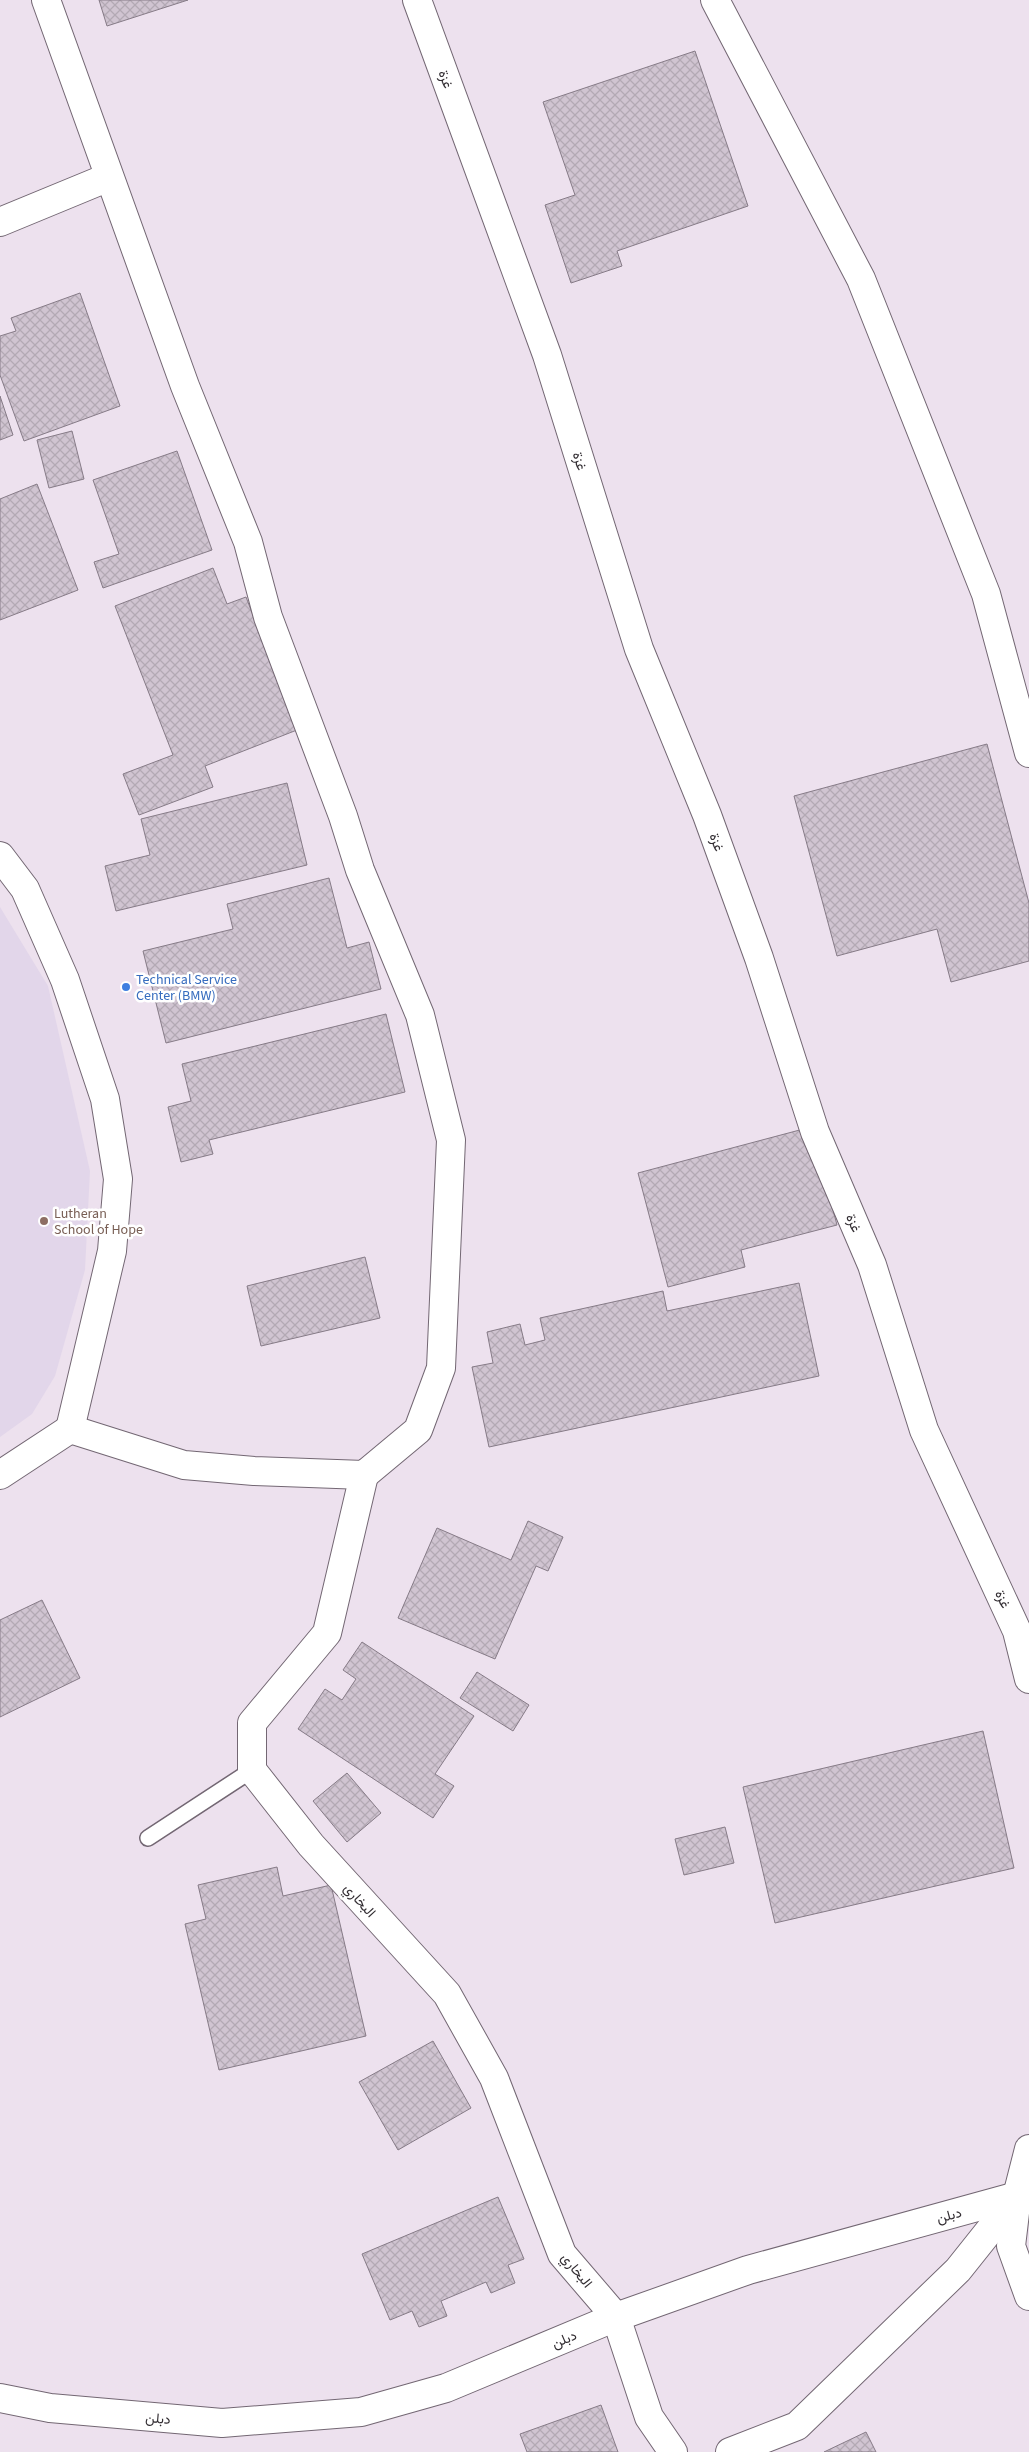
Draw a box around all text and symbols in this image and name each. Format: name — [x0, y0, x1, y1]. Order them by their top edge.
street label: غزة — [433, 67, 458, 91]
street label: غزة — [567, 450, 591, 473]
street label: غزة — [704, 830, 729, 854]
place label: Technical Service Center (BMW) — [136, 970, 237, 1006]
marker: Technical Service Center (BMW) — [120, 981, 132, 993]
place label: Lutheran School of Hope — [54, 1204, 143, 1240]
street label: غزة — [840, 1211, 866, 1236]
marker: Lutheran School of Hope — [38, 1215, 50, 1227]
street label: غزة — [989, 1587, 1015, 1612]
street label: البخاري — [338, 1879, 380, 1923]
street label: دبلن — [934, 2203, 964, 2229]
street label: البخاري — [555, 2249, 597, 2293]
street label: دبلن — [549, 2326, 580, 2354]
street label: دبلن — [144, 2408, 172, 2430]

